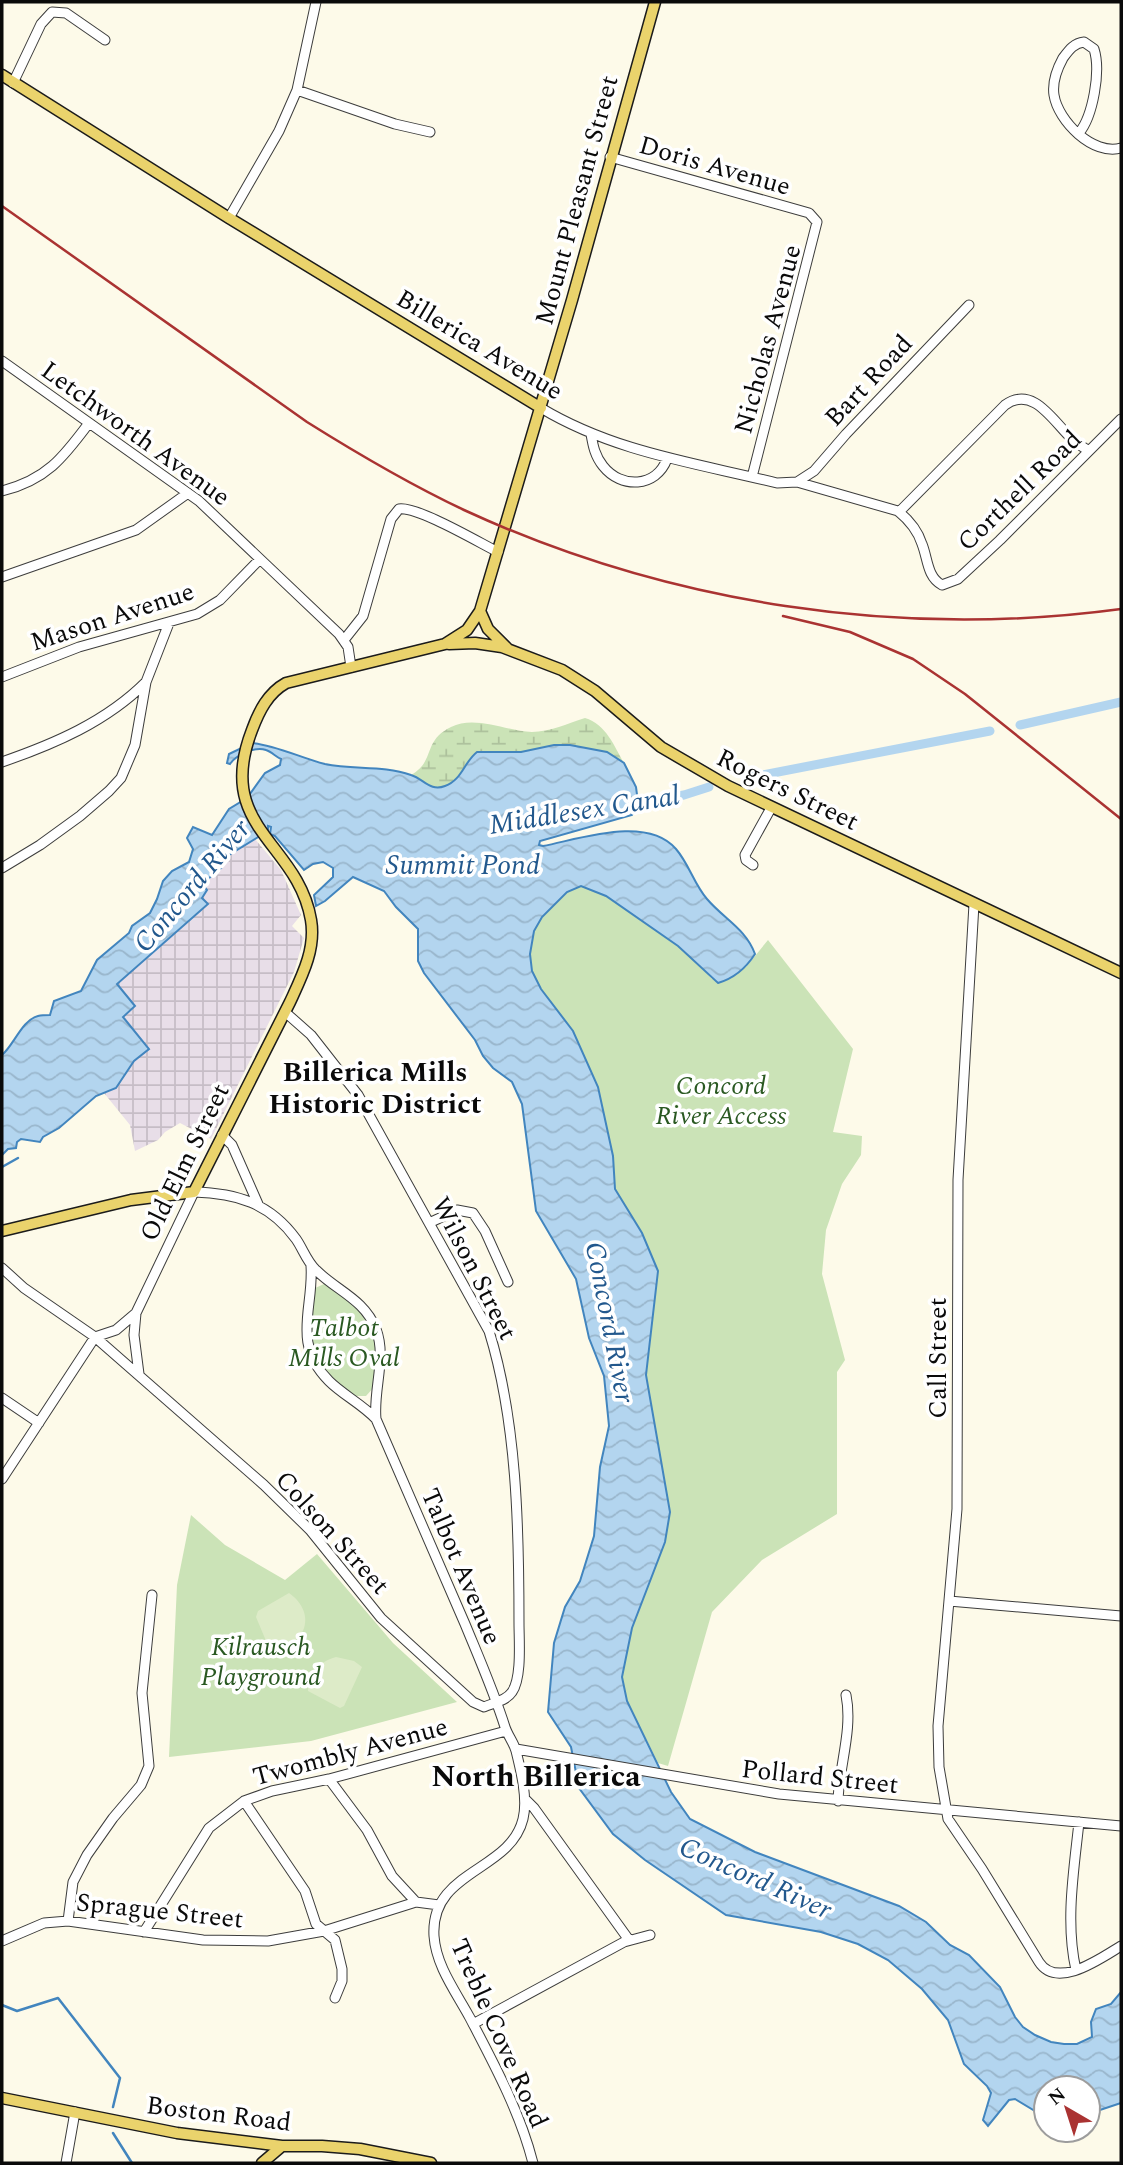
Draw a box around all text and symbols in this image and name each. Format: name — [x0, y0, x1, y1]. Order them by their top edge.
street label: Mount Pleasant Street — [524, 71, 630, 330]
street label: Doris Avenue — [634, 125, 795, 207]
street label: Nicholas Avenue — [723, 240, 812, 438]
street label: Billerica Avenue — [388, 279, 571, 411]
street label: Bart Road — [815, 325, 922, 436]
street label: Letchworth Avenue — [32, 351, 239, 516]
street label: Corthell Road — [948, 421, 1091, 561]
street label: Mason Avenue — [25, 572, 200, 662]
street label: Rogers Street — [710, 738, 866, 842]
water label: Middlesex Canal — [486, 774, 683, 847]
water label: Concord River — [123, 809, 261, 962]
water label: Summit Pond — [386, 844, 540, 887]
district label: Billerica Mills Historic District — [269, 1051, 482, 1126]
park label: Concord River Access — [656, 1066, 786, 1136]
street label: Old Elm Street — [129, 1077, 240, 1248]
street label: Wilson Street — [421, 1190, 527, 1347]
water label: Concord River — [573, 1238, 646, 1407]
street label: Call Street — [918, 1297, 958, 1419]
park label: Talbot Mills Oval — [288, 1308, 400, 1378]
street label: Colson Street — [265, 1461, 399, 1604]
street label: Talbot Avenue — [410, 1482, 512, 1651]
park label: Kilrausch Playground — [201, 1627, 321, 1697]
street label: Twombly Avenue — [248, 1707, 452, 1797]
street label: Pollard Street — [739, 1749, 900, 1805]
district label: North Billerica — [431, 1754, 641, 1800]
water label: Concord River — [672, 1825, 839, 1931]
street label: Sprague Street — [74, 1882, 245, 1940]
street label: Treble Cove Road — [439, 1932, 559, 2135]
north arrow — [1032, 2074, 1102, 2144]
text: N — [1042, 2081, 1072, 2113]
street label: Boston Road — [144, 2085, 294, 2143]

